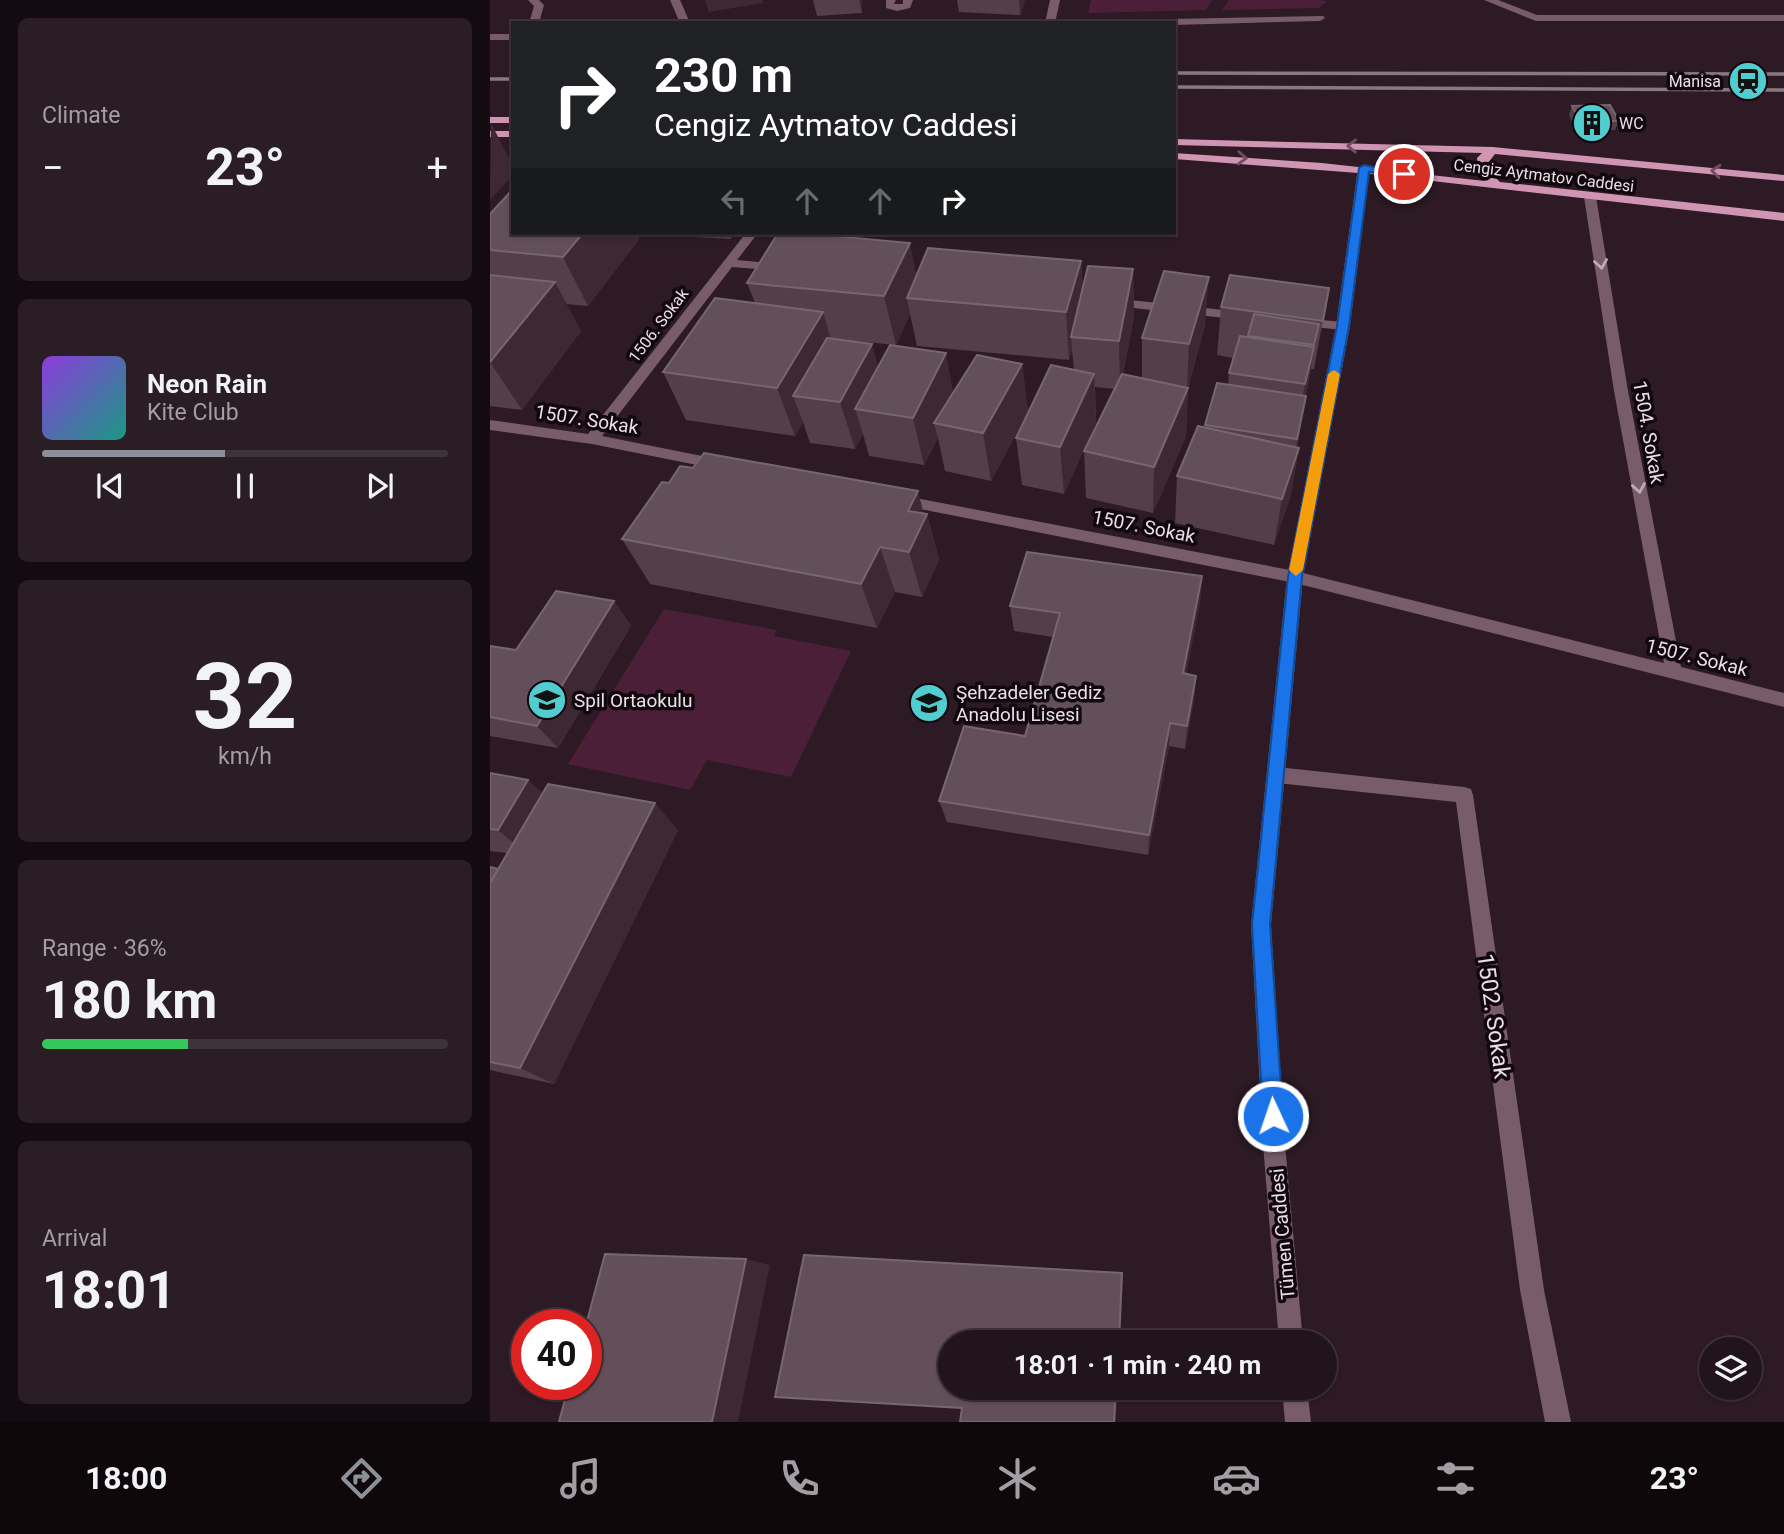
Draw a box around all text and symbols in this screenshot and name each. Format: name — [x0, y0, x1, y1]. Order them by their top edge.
text: 230 m — [654, 47, 793, 104]
icon: right — [539, 49, 630, 140]
station icon: Manisa — [1727, 60, 1769, 102]
place label: Manisa — [1669, 72, 1721, 91]
text: Climate — [42, 102, 121, 129]
building icon: WC — [1571, 102, 1613, 144]
text: Cengiz Aytmatov Caddesi — [654, 106, 1017, 144]
place label: WC — [1619, 114, 1644, 133]
text: 23° — [205, 137, 285, 198]
one-way arrow — [1346, 139, 1357, 154]
pin — [1374, 144, 1434, 204]
text: − — [42, 146, 64, 190]
text: + — [426, 146, 448, 190]
one-way arrow — [1237, 151, 1248, 166]
icon: arrive — [1385, 155, 1423, 193]
street label: Cengiz Aytmatov Caddesi — [1453, 155, 1635, 196]
one-way arrow — [1710, 164, 1721, 179]
icon: left — [715, 182, 753, 220]
icon: ahead — [788, 182, 826, 220]
icon: ahead — [861, 182, 899, 220]
icon: right — [934, 182, 972, 220]
one-way arrow — [1593, 258, 1608, 270]
street label: 1506. Sokak — [624, 284, 693, 366]
text: Neon Rain — [147, 369, 267, 399]
street label: 1504. Sokak — [1628, 379, 1669, 486]
text: Kite Club — [147, 399, 239, 426]
street label: 1507. Sokak — [534, 400, 641, 439]
icon: previous — [91, 467, 129, 505]
icon: pause — [226, 467, 264, 505]
icon: next — [361, 467, 399, 505]
one-way arrow — [1631, 482, 1646, 494]
street label: 1507. Sokak — [1091, 505, 1198, 548]
street label: 1507. Sokak — [1644, 634, 1751, 681]
text: 32 — [193, 644, 297, 750]
school or university icon: Spil Ortaokulu — [526, 679, 568, 721]
place label: Şehzadeler Gediz Anadolu Lisesi — [956, 681, 1102, 726]
school or university icon: Şehzadeler Gediz Anadolu Lisesi — [908, 682, 950, 724]
place label: Spil Ortaokulu — [574, 689, 692, 712]
text: km/h — [218, 743, 272, 770]
text: Range · 36% — [42, 935, 167, 962]
street label: 1502. Sokak — [1471, 952, 1516, 1081]
text: 180 km — [42, 970, 217, 1031]
position arrow — [1236, 1079, 1310, 1153]
street label: Tümen Caddesi — [1265, 1167, 1300, 1300]
text: Arrival — [42, 1225, 107, 1252]
text: 18:01 — [42, 1260, 176, 1321]
speed limit sign: 40 — [511, 1309, 602, 1400]
map controls — [1699, 1337, 1762, 1400]
button: layers — [1699, 1337, 1762, 1400]
text: 18:01 · 1 min · 240 m — [1014, 1350, 1261, 1380]
icon: directions — [337, 1454, 386, 1503]
icon: music — [556, 1454, 605, 1503]
icon: phone — [775, 1454, 824, 1503]
icon: climate — [993, 1454, 1042, 1503]
icon: car — [1212, 1454, 1261, 1503]
icon: filters — [1431, 1454, 1480, 1503]
text: 18:00 — [85, 1459, 167, 1497]
text: 23° — [1650, 1459, 1699, 1497]

